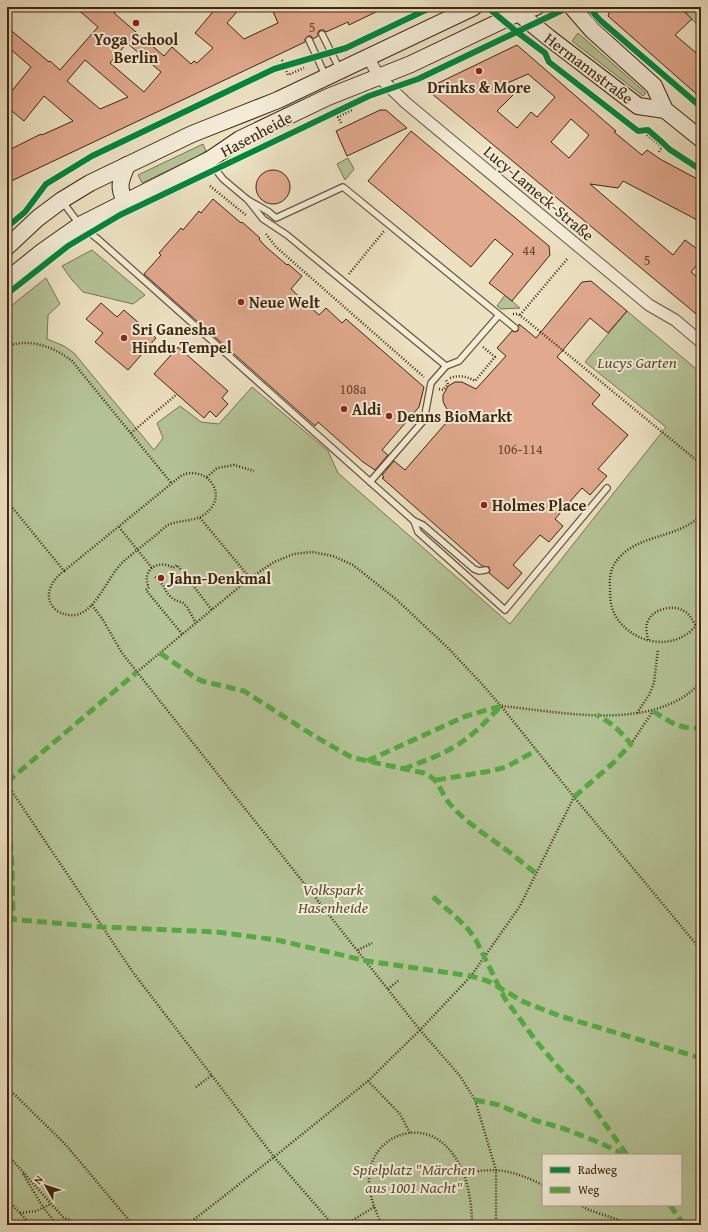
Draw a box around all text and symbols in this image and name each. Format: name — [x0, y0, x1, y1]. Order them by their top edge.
house number: 5 — [309, 17, 315, 37]
marker: Yoga School Berlin — [131, 18, 141, 28]
street label: Hermannstraße — [539, 26, 639, 110]
place label: Yoga School Berlin — [94, 27, 178, 69]
marker: Drinks & More — [474, 66, 484, 76]
place label: Drinks & More — [427, 75, 531, 99]
street label: Hasenheide — [216, 105, 296, 163]
street label: Lucy-Lameck-Straße — [479, 140, 599, 246]
house number: 44 — [522, 240, 536, 260]
house number: 5 — [644, 250, 650, 270]
place label: Neue Welt — [249, 290, 320, 314]
marker: Neue Welt — [236, 297, 246, 307]
place label: Sri Ganesha Hindu Tempel — [132, 317, 232, 359]
marker: Sri Ganesha Hindu Tempel — [119, 333, 129, 343]
park label: Lucys Garten — [596, 350, 677, 374]
house number: 108a — [340, 379, 367, 399]
place label: Aldi — [352, 397, 381, 421]
marker: Aldi — [339, 404, 349, 414]
place label: Denns BioMarkt — [397, 404, 512, 428]
marker: Denns BioMarkt — [384, 411, 394, 421]
house number: 106-114 — [497, 439, 543, 459]
place label: Holmes Place — [492, 493, 586, 517]
marker: Holmes Place — [479, 500, 489, 510]
place label: Jahn-Denkmal — [166, 566, 271, 590]
marker: Jahn-Denkmal — [156, 573, 166, 583]
park label: Volkspark Hasenheide — [297, 877, 369, 919]
legend — [542, 1154, 682, 1206]
park label: Spielplatz "Märchen aus 1001 Nacht" — [352, 1157, 476, 1199]
text: Radweg — [578, 1161, 617, 1178]
north arrow — [26, 1166, 66, 1206]
text: N — [30, 1171, 47, 1188]
text: Weg — [578, 1181, 599, 1198]

